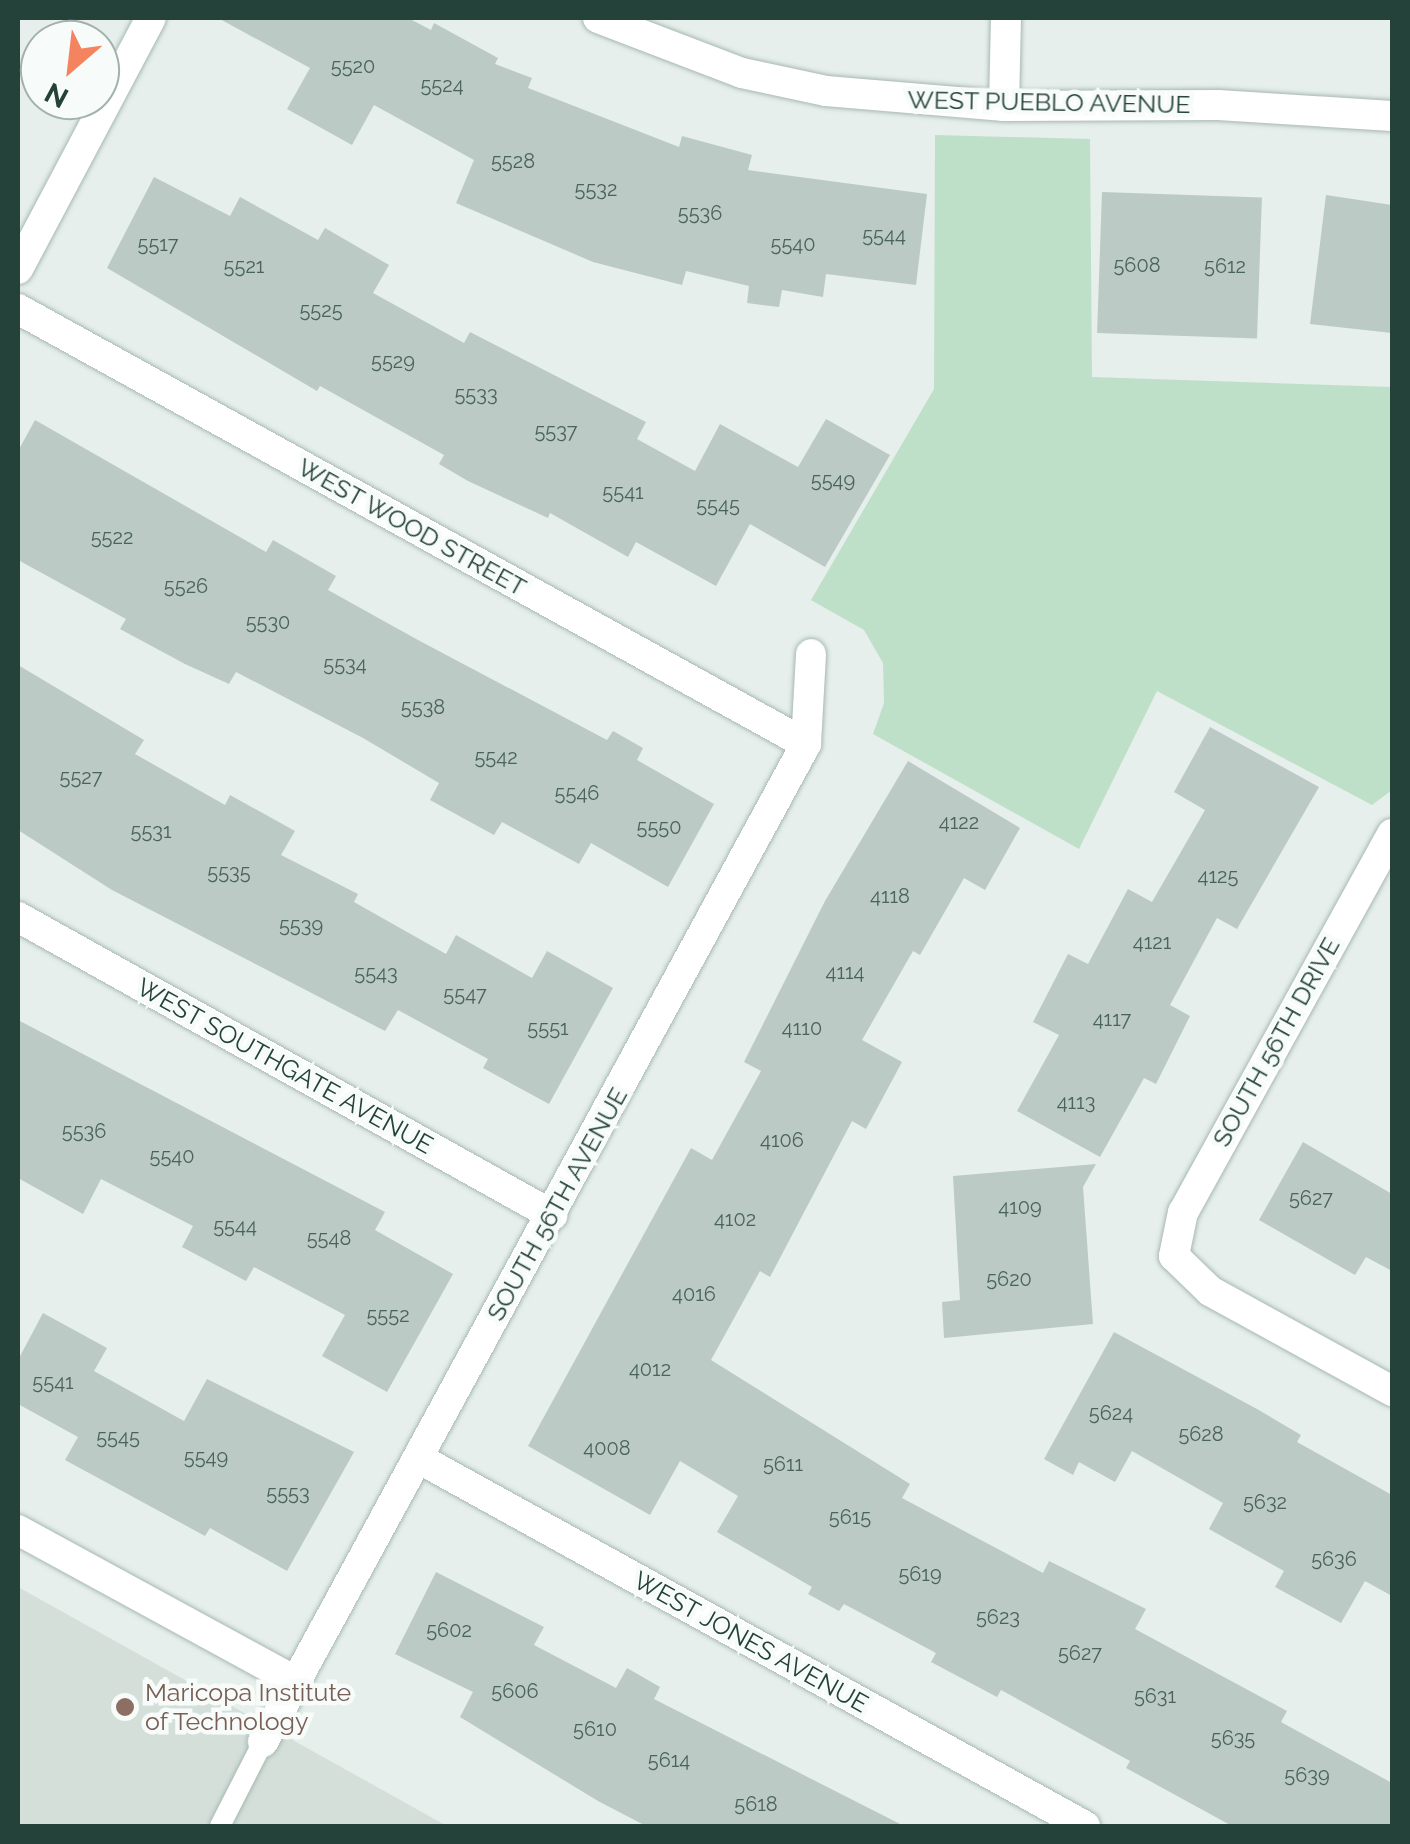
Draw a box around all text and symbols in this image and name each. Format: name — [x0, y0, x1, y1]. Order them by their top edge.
north arrow — [20, 20, 120, 120]
house number: 5520 — [331, 54, 375, 78]
house number: 5524 — [420, 73, 464, 97]
text: N — [39, 76, 74, 115]
street label: WEST PUEBLO AVENUE — [907, 85, 1191, 119]
house number: 5528 — [491, 149, 535, 173]
house number: 5532 — [575, 177, 617, 201]
house number: 5536 — [678, 201, 722, 225]
house number: 5544 — [862, 223, 906, 247]
house number: 5517 — [138, 232, 178, 256]
house number: 5540 — [771, 232, 815, 256]
house number: 5608 — [1113, 253, 1161, 277]
house number: 5521 — [224, 254, 264, 278]
house number: 5612 — [1204, 254, 1246, 278]
house number: 5525 — [299, 298, 343, 322]
house number: 5529 — [371, 349, 415, 373]
house number: 5533 — [454, 382, 498, 406]
house number: 5537 — [534, 419, 578, 443]
street label: WEST WOOD STREET — [292, 451, 532, 603]
house number: 5549 — [811, 468, 855, 492]
house number: 5541 — [602, 480, 644, 504]
house number: 5545 — [696, 493, 740, 517]
house number: 5522 — [91, 525, 133, 549]
house number: 5526 — [164, 574, 208, 598]
house number: 5530 — [246, 610, 290, 634]
house number: 5534 — [323, 652, 367, 676]
house number: 5538 — [401, 695, 445, 719]
house number: 5542 — [474, 745, 518, 769]
house number: 5527 — [60, 765, 102, 789]
house number: 5546 — [555, 781, 599, 805]
house number: 4122 — [939, 810, 979, 834]
house number: 5550 — [637, 815, 681, 839]
house number: 5531 — [130, 819, 172, 843]
house number: 5535 — [207, 860, 251, 884]
house number: 4125 — [1198, 864, 1238, 888]
house number: 4118 — [870, 884, 910, 908]
house number: 5539 — [279, 913, 323, 937]
house number: 4121 — [1133, 930, 1171, 954]
street label: SOUTH 56TH DRIVE — [1206, 932, 1346, 1152]
house number: 4114 — [826, 960, 864, 984]
house number: 5543 — [354, 961, 398, 985]
street label: WEST SOUTHGATE AVENUE — [131, 972, 439, 1160]
house number: 5547 — [443, 982, 487, 1006]
house number: 4117 — [1093, 1007, 1131, 1031]
house number: 5551 — [527, 1016, 569, 1040]
house number: 4110 — [782, 1016, 822, 1040]
street label: SOUTH 56TH AVENUE — [480, 1082, 634, 1326]
house number: 4113 — [1057, 1090, 1095, 1114]
house number: 5536 — [62, 1119, 106, 1143]
house number: 4106 — [760, 1128, 804, 1152]
house number: 5540 — [150, 1144, 194, 1168]
house number: 5627 — [1289, 1186, 1333, 1210]
house number: 4109 — [998, 1195, 1042, 1219]
house number: 4102 — [714, 1207, 756, 1231]
house number: 5544 — [213, 1214, 257, 1238]
house number: 5548 — [307, 1226, 351, 1250]
house number: 5620 — [986, 1267, 1032, 1291]
house number: 4016 — [672, 1282, 716, 1306]
house number: 5552 — [366, 1303, 410, 1327]
house number: 4012 — [629, 1357, 671, 1381]
house number: 5541 — [32, 1370, 74, 1394]
house number: 5624 — [1089, 1401, 1133, 1425]
house number: 5628 — [1178, 1422, 1224, 1446]
house number: 5545 — [96, 1425, 140, 1449]
house number: 4008 — [583, 1436, 631, 1460]
house number: 5549 — [184, 1445, 228, 1469]
house number: 5611 — [763, 1452, 803, 1476]
house number: 5553 — [266, 1481, 310, 1505]
house number: 5632 — [1243, 1490, 1287, 1514]
house number: 5615 — [829, 1505, 871, 1529]
house number: 5636 — [1311, 1547, 1357, 1571]
house number: 5619 — [898, 1562, 942, 1586]
street label: WEST JONES AVENUE — [627, 1564, 875, 1720]
house number: 5623 — [976, 1605, 1020, 1629]
house number: 5602 — [426, 1618, 472, 1642]
house number: 5627 — [1058, 1641, 1102, 1665]
place label: Maricopa Institute of Technology — [145, 1678, 351, 1737]
house number: 5606 — [491, 1679, 539, 1703]
house number: 5631 — [1134, 1684, 1176, 1708]
marker: Maricopa Institute of Technology — [114, 1696, 136, 1718]
house number: 5610 — [573, 1717, 617, 1741]
house number: 5635 — [1211, 1726, 1255, 1750]
house number: 5614 — [648, 1748, 690, 1772]
house number: 5639 — [1284, 1763, 1330, 1787]
house number: 5618 — [734, 1792, 778, 1816]

